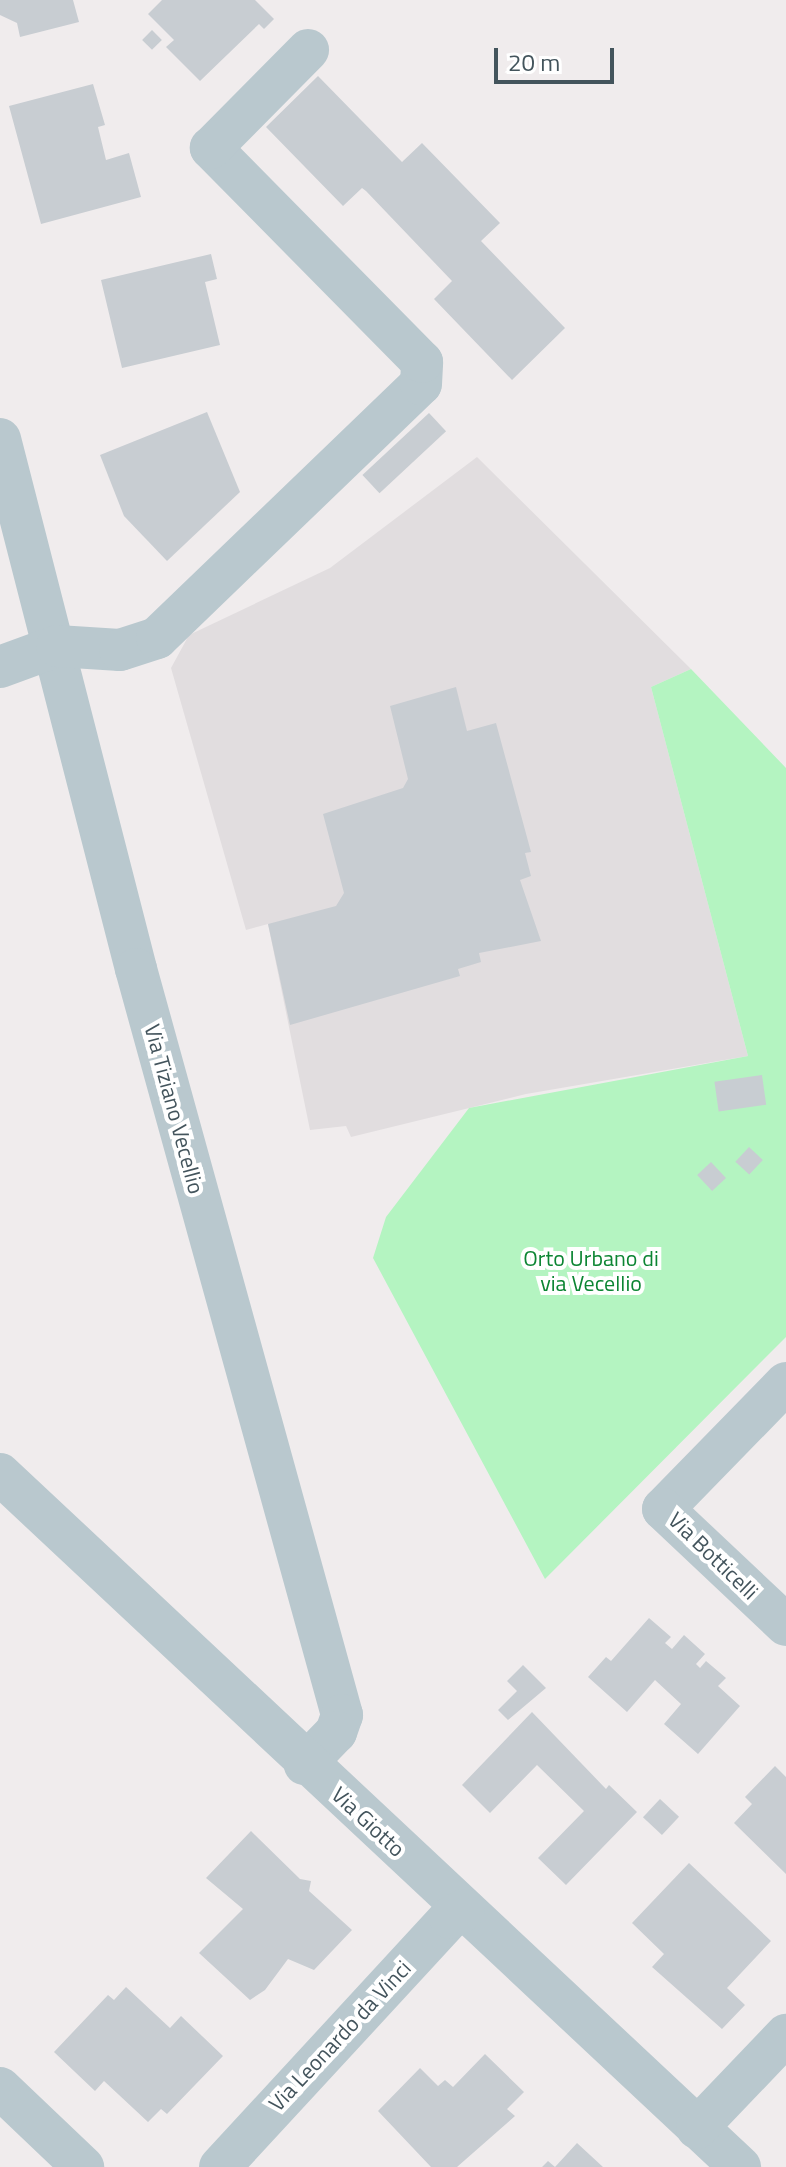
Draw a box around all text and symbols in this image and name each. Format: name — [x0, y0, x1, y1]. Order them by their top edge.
scale bar — [498, 32, 618, 82]
text: 20 m — [508, 44, 560, 80]
street label: Via Tiziano Vecellio — [139, 1021, 209, 1197]
park label: Orto Urbano di via Vecellio — [523, 1245, 659, 1296]
street label: Via Botticelli — [663, 1507, 763, 1605]
street label: Via Giotto — [326, 1782, 410, 1862]
street label: Via Leonardo da Vinci — [263, 1955, 417, 2117]

